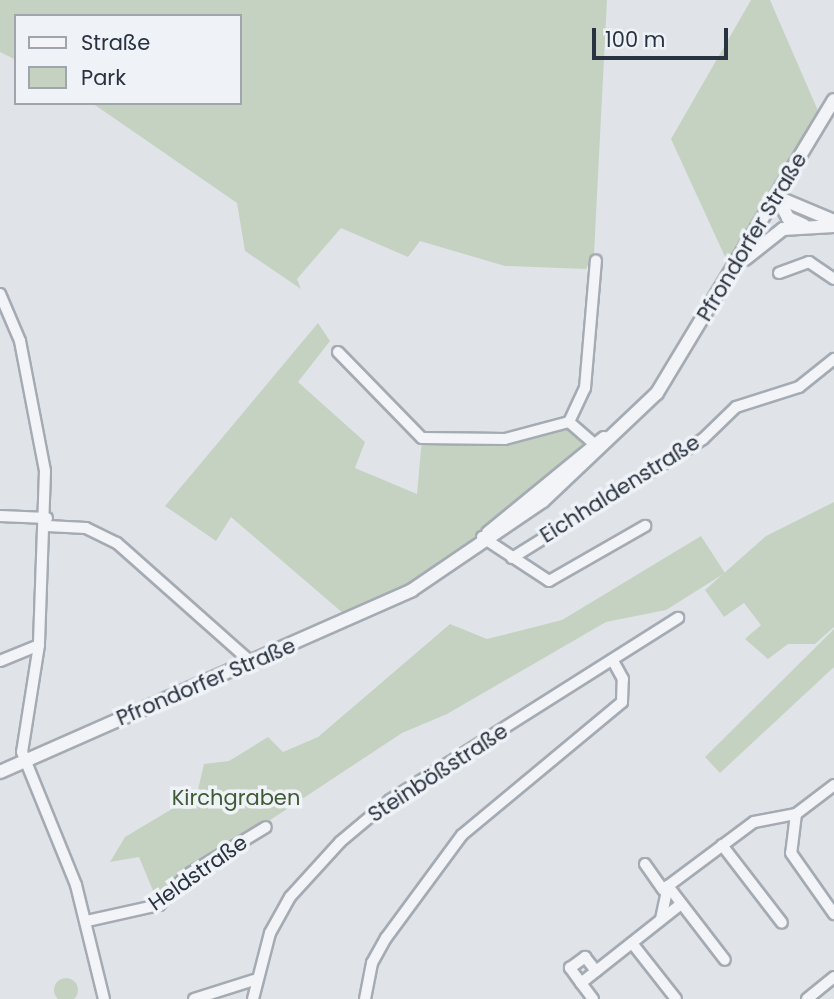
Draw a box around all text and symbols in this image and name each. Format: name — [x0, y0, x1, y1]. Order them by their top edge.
legend — [14, 14, 242, 105]
scale bar — [596, 14, 732, 58]
text: 100 m — [605, 25, 665, 54]
text: Straße — [81, 28, 150, 57]
text: Park — [81, 63, 126, 92]
street label: Pfrondorfer Straße — [692, 148, 812, 326]
street label: Eichhaldenstraße — [535, 430, 705, 548]
street label: Pfrondorfer Straße — [113, 633, 299, 731]
street label: Steinbößstraße — [363, 718, 513, 828]
park label: Kirchgraben — [172, 785, 300, 811]
street label: Heldstraße — [144, 830, 252, 916]

